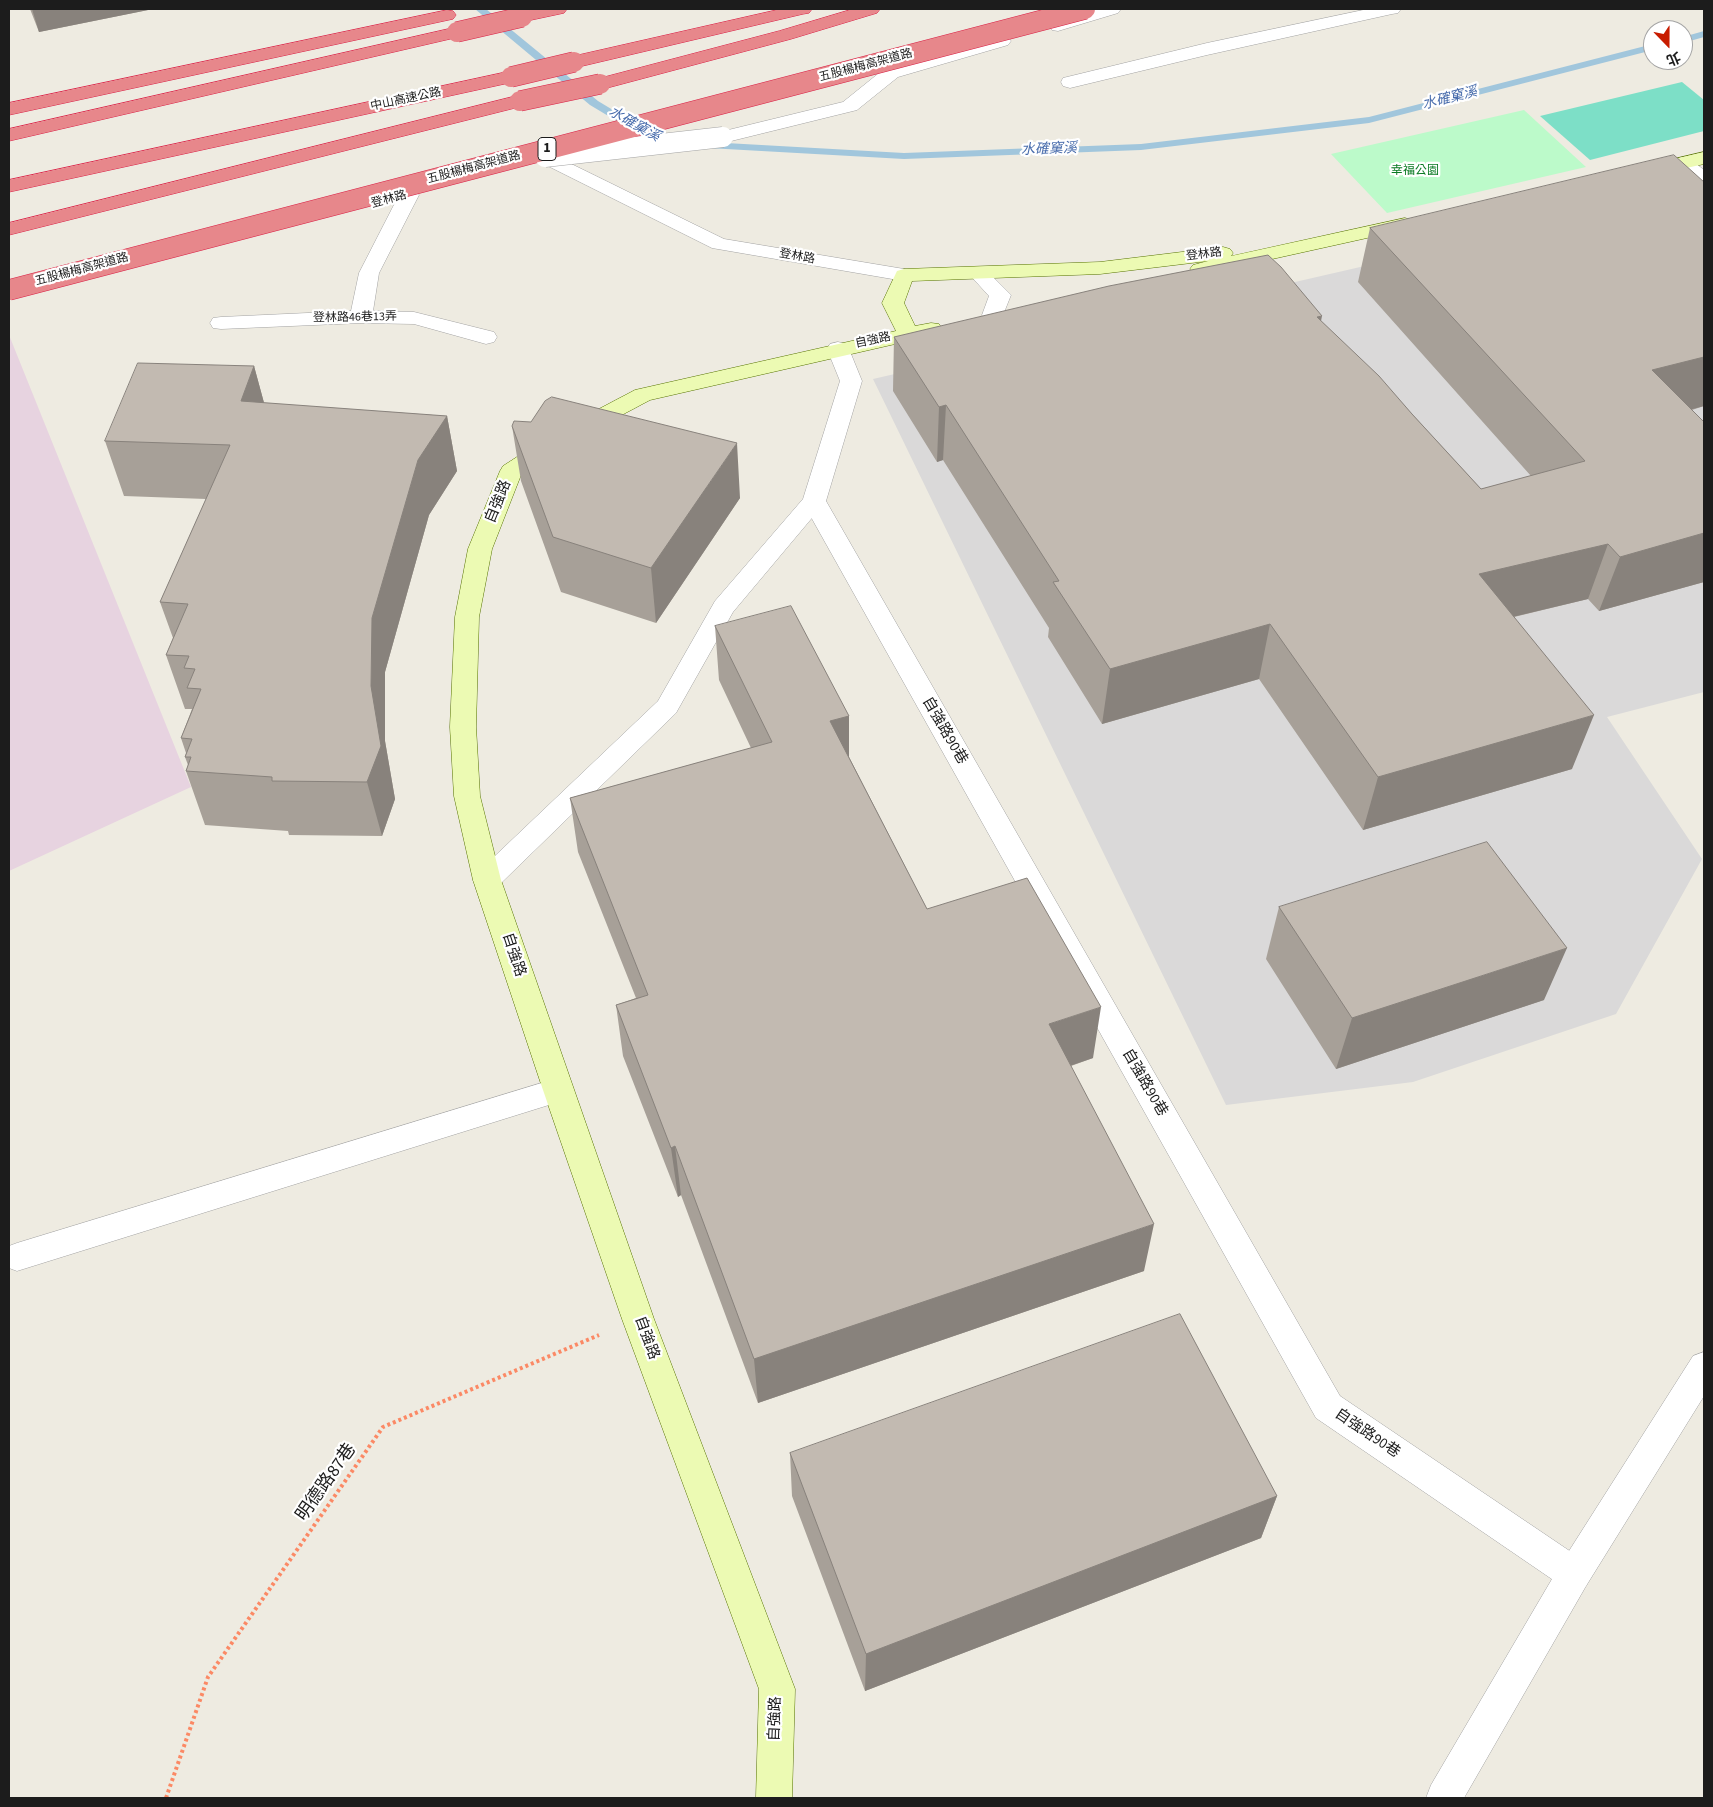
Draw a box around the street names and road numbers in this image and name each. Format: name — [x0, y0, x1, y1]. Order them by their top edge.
street label: 五股楊梅高架道路 — [818, 47, 914, 85]
street label: 中山高速公路 — [369, 85, 443, 115]
road number: 1 — [538, 138, 556, 160]
street label: 五股楊梅高架道路 — [426, 149, 522, 187]
street label: 登林路 — [370, 188, 408, 212]
street label: 登林路 — [1185, 246, 1223, 264]
street label: 登林路 — [778, 247, 816, 267]
street label: 五股楊梅高架道路 — [34, 251, 130, 289]
street label: 登林路46巷13弄 — [313, 310, 397, 326]
street label: 自強路 — [854, 330, 892, 352]
street label: 自強路 — [482, 478, 516, 526]
street label: 自強路90巷 — [917, 694, 971, 768]
street label: 自強路 — [497, 931, 529, 979]
street label: 自強路90巷 — [1117, 1046, 1171, 1120]
street label: 自強路 — [630, 1314, 662, 1362]
street label: 自強路90巷 — [1331, 1406, 1403, 1462]
street label: 明德路87巷 — [292, 1440, 362, 1526]
street label: 自強路 — [766, 1696, 786, 1742]

